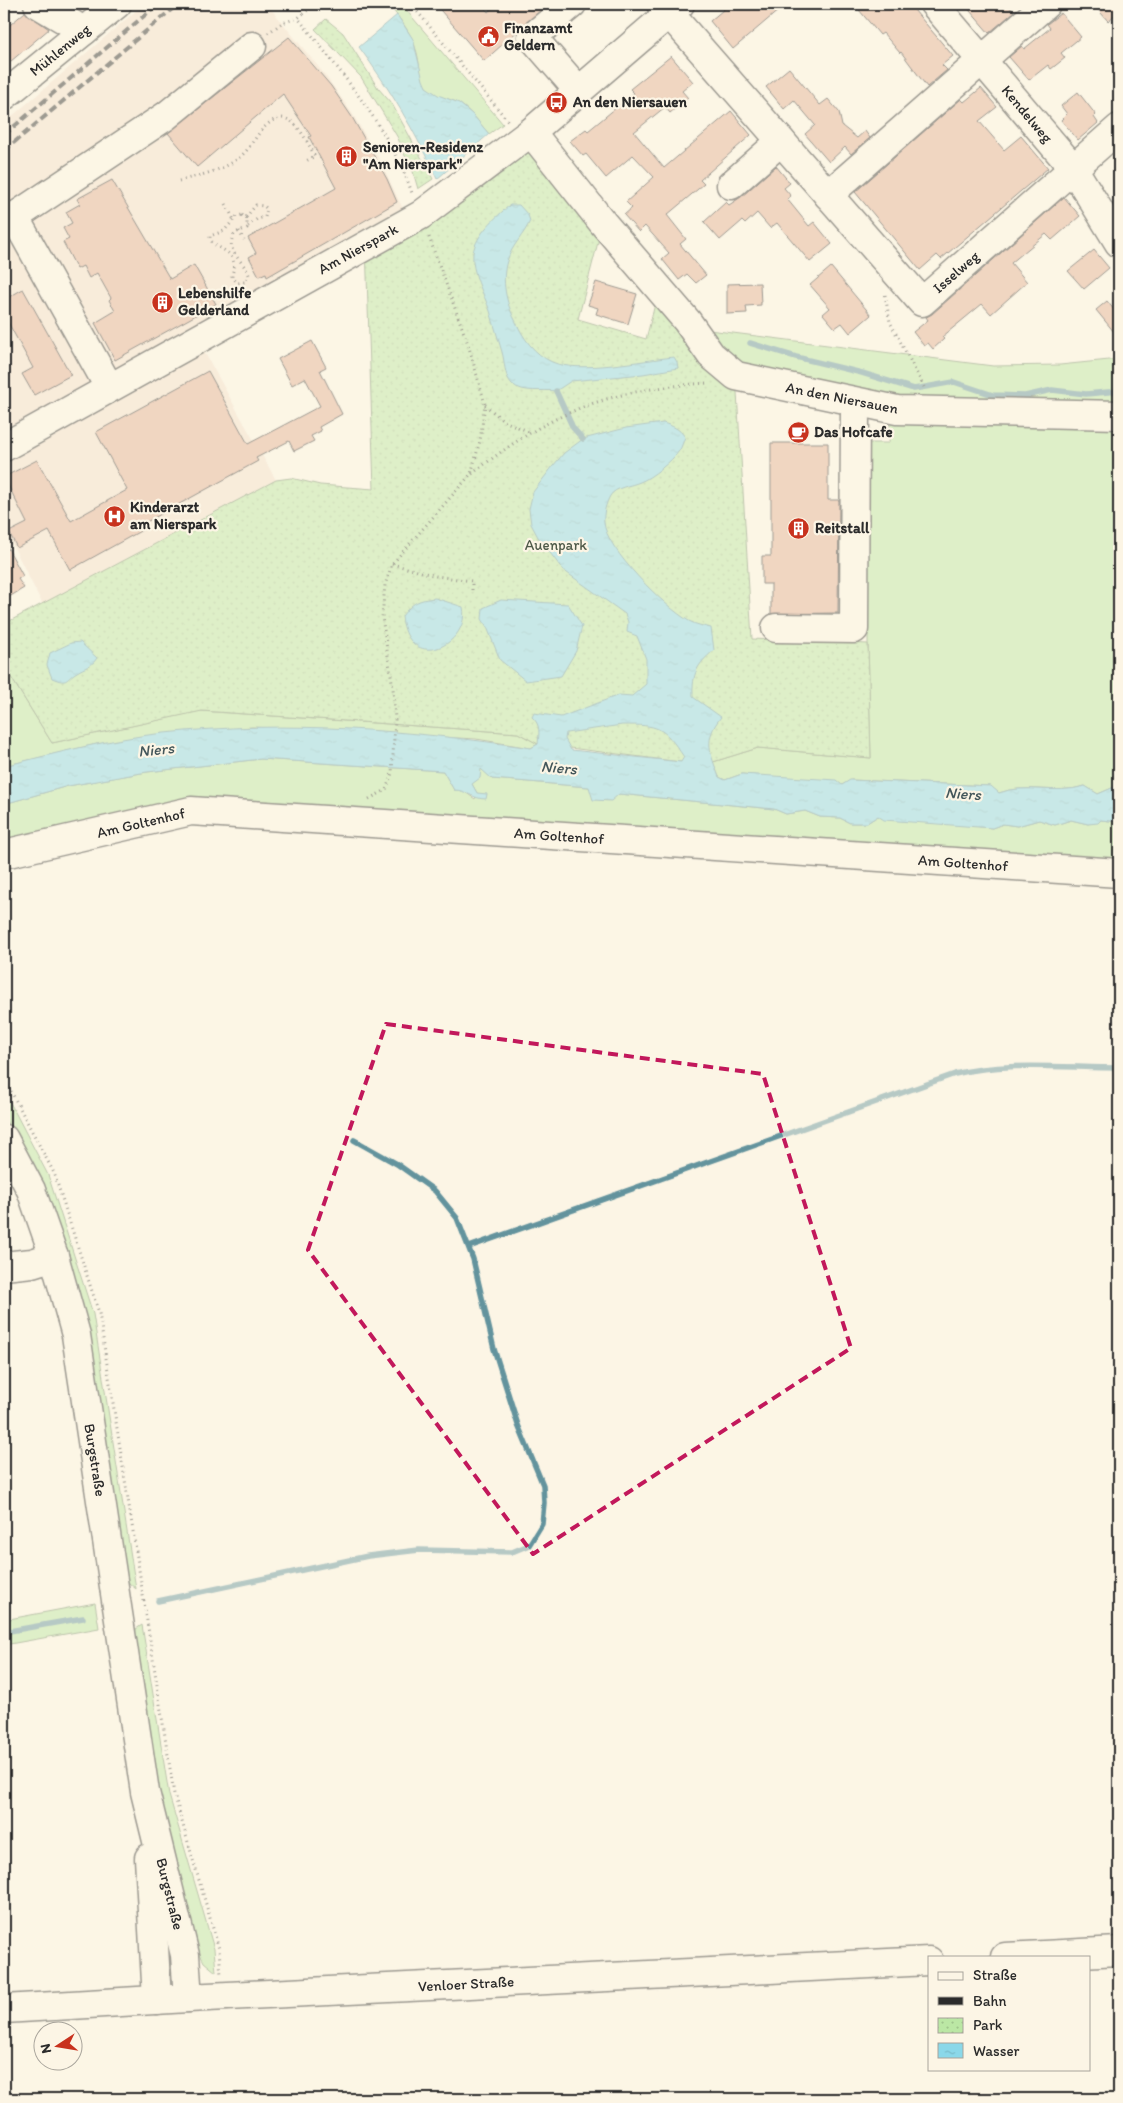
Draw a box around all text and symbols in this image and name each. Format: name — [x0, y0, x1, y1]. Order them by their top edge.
place label: Finanzamt Geldern — [504, 19, 573, 54]
street label: Mühlenweg — [26, 20, 94, 80]
public building icon: Finanzamt Geldern — [476, 25, 500, 49]
street label: Kendelweg — [998, 82, 1057, 147]
bus stop icon: An den Niersauen — [545, 90, 569, 114]
place label: An den Niersauen — [572, 93, 688, 111]
place label: Senioren-Residenz "Am Nierspark" — [363, 138, 484, 174]
building icon: Senioren-Residenz "Am Nierspark" — [335, 144, 359, 168]
street label: Am Nierspark — [315, 220, 401, 278]
street label: Isselweg — [929, 247, 983, 297]
place label: Lebenshilfe Gelderland — [178, 284, 251, 319]
building icon: Lebenshilfe Gelderland — [150, 290, 174, 314]
street label: An den Niersauen — [784, 378, 900, 418]
cafe icon: Das Hofcafe — [786, 420, 810, 444]
place label: Das Hofcafe — [814, 423, 893, 441]
place label: Kinderarzt am Nierspark — [130, 498, 217, 534]
hospital icon: Kinderarzt am Nierspark — [102, 504, 126, 528]
building icon: Reitstall — [787, 516, 811, 540]
place label: Reitstall — [815, 519, 870, 537]
park label: Auenpark — [525, 536, 587, 554]
water label: Niers — [137, 738, 176, 761]
water label: Niers — [540, 756, 579, 779]
water label: Niers — [944, 783, 982, 804]
street label: Am Goltenhof — [95, 804, 187, 842]
street label: Am Goltenhof — [513, 824, 605, 848]
street label: Am Goltenhof — [917, 851, 1009, 875]
street label: Burgstraße — [80, 1422, 110, 1498]
street label: Burgstraße — [152, 1856, 188, 1932]
legend — [928, 1956, 1090, 2070]
text: Straße — [973, 1966, 1017, 1984]
street label: Venloer Straße — [418, 1972, 514, 1996]
text: Bahn — [973, 1992, 1007, 2010]
text: Park — [973, 2016, 1003, 2034]
north arrow — [32, 2020, 82, 2070]
text: N — [36, 2042, 55, 2055]
text: Wasser — [973, 2042, 1020, 2060]

